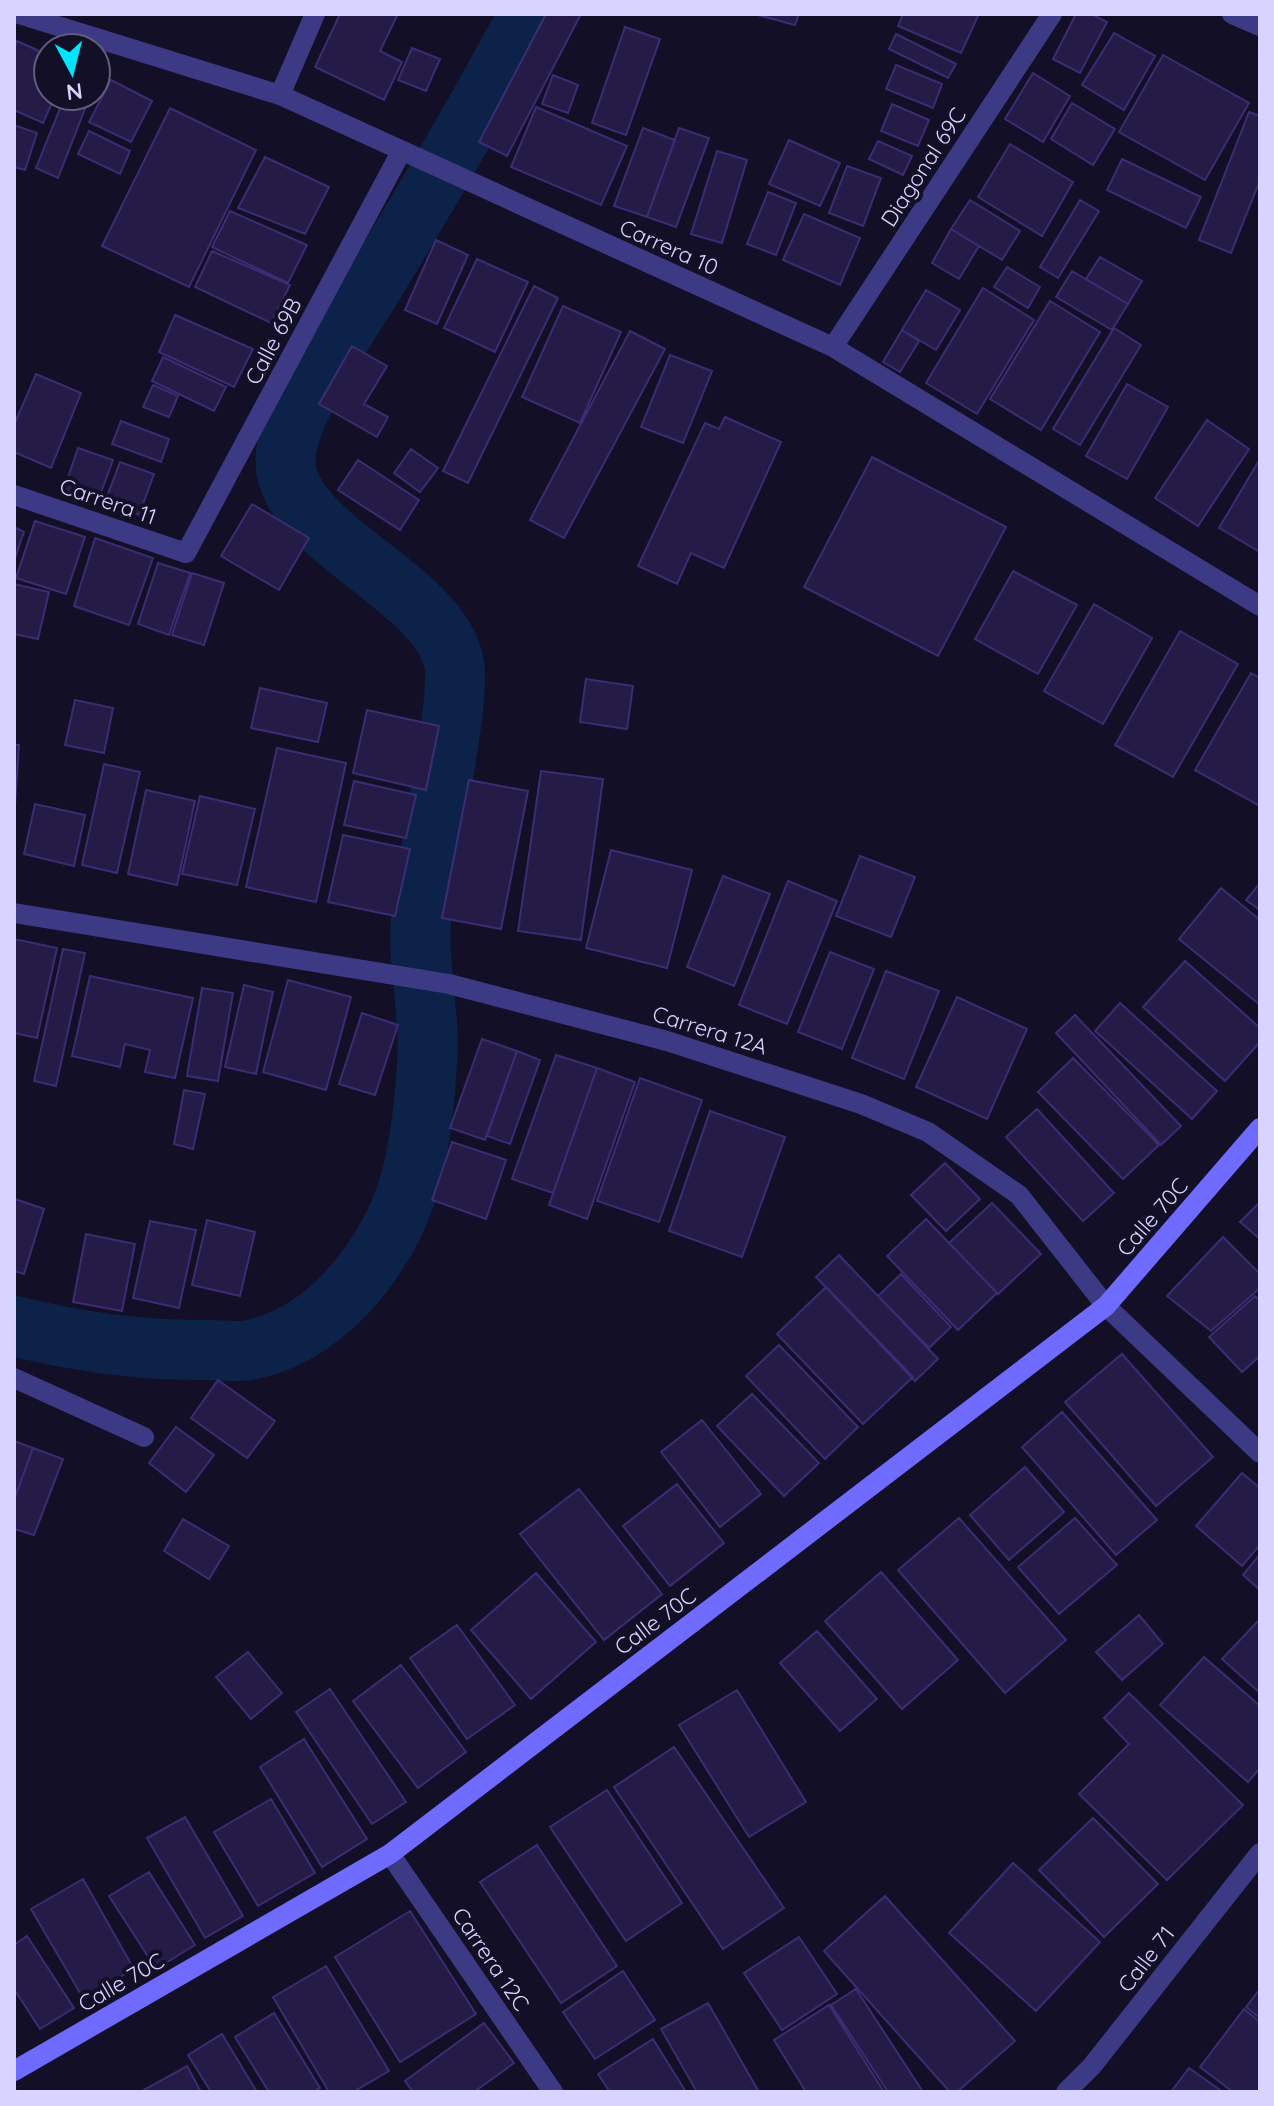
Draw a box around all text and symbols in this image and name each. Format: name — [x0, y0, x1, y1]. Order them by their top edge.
north arrow — [32, 32, 112, 112]
text: N — [65, 77, 84, 107]
street label: Diagonal 69C — [874, 102, 972, 232]
street label: Carrera 10 — [615, 213, 723, 281]
street label: Calle 69B — [238, 293, 308, 389]
street label: Carrera 11 — [56, 471, 160, 531]
street label: Carrera 12A — [649, 999, 771, 1061]
street label: Calle 70C — [1110, 1172, 1194, 1262]
street label: Calle 70C — [609, 1581, 701, 1661]
street label: Carrera 12C — [446, 1902, 536, 2016]
street label: Calle 71 — [1111, 1920, 1181, 1998]
street label: Calle 70C — [73, 1946, 169, 2018]

